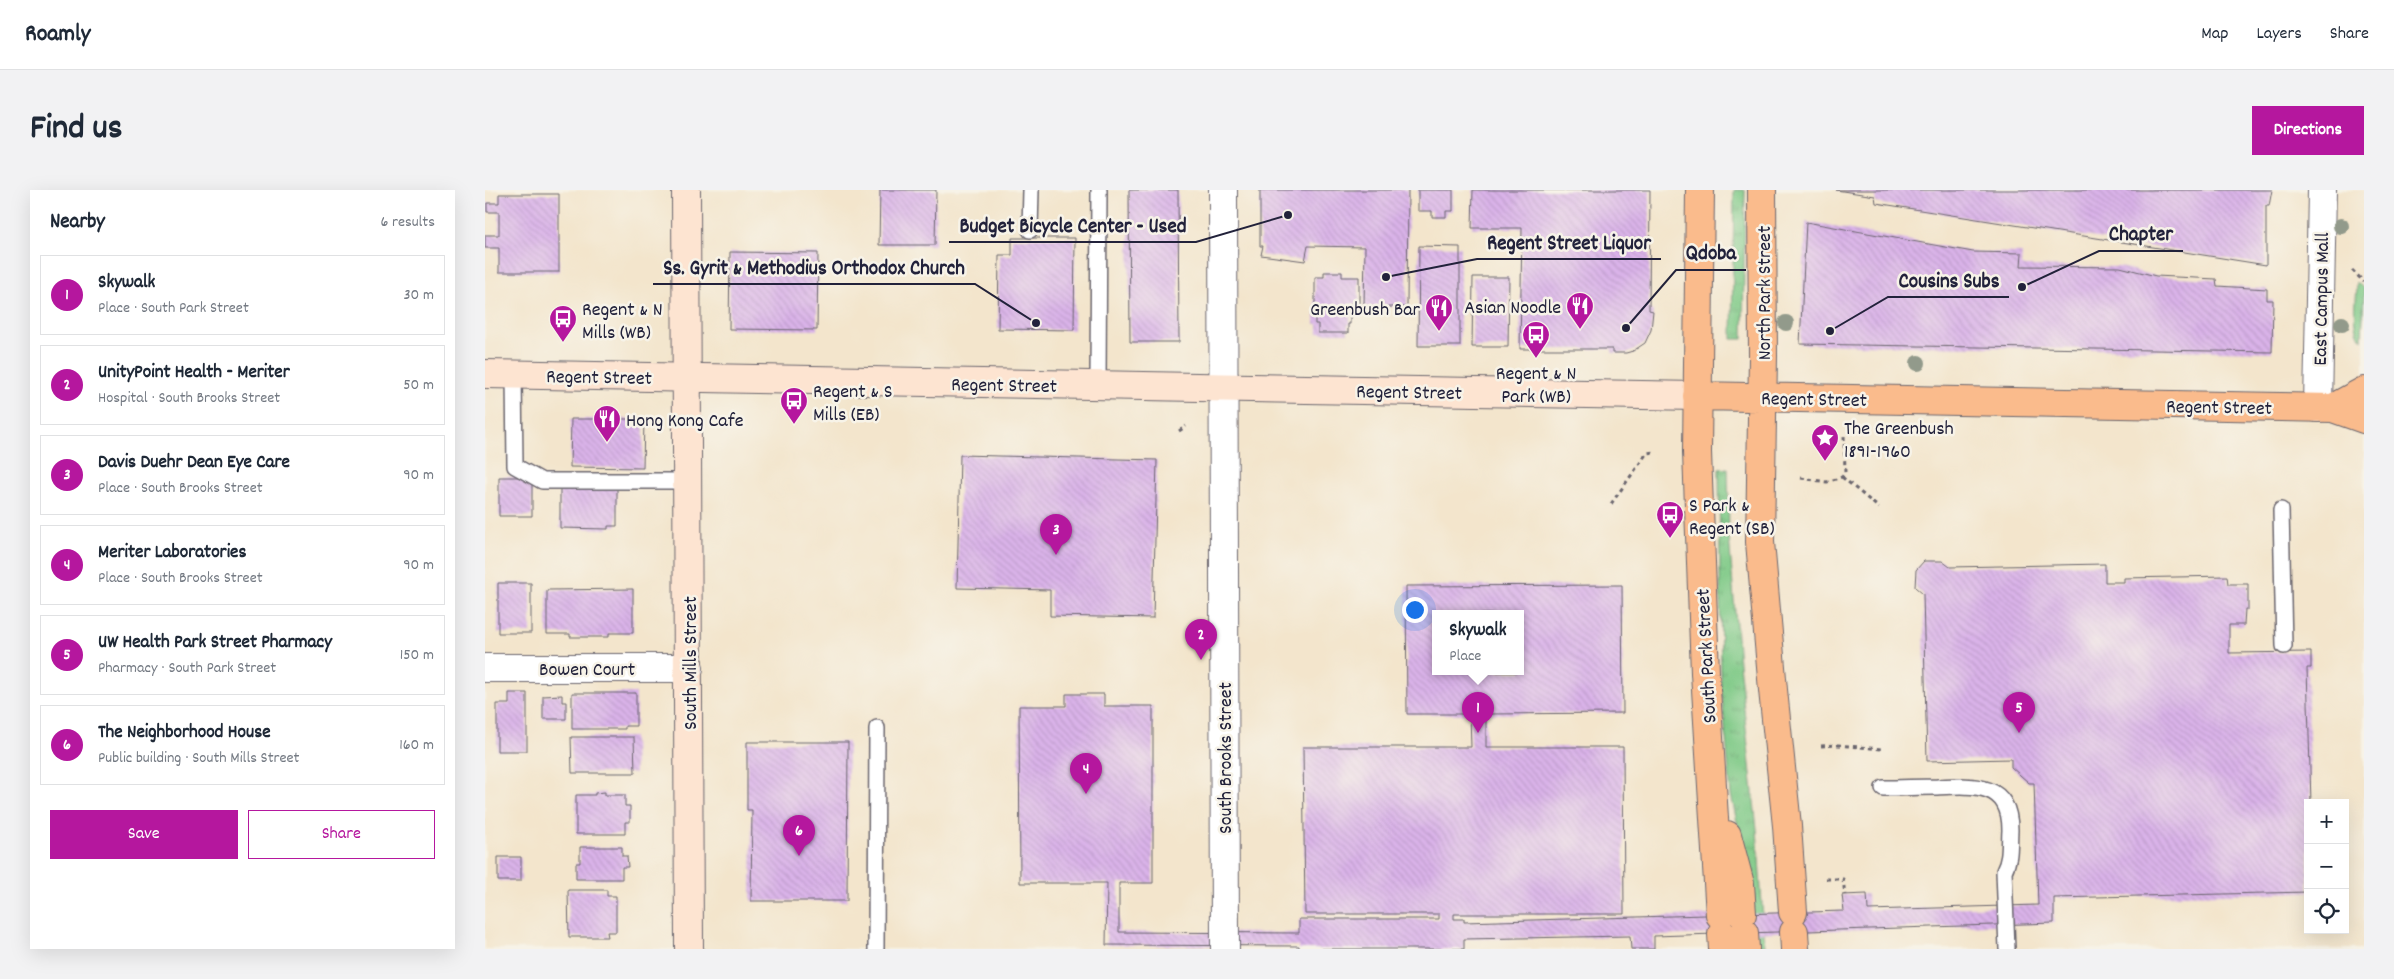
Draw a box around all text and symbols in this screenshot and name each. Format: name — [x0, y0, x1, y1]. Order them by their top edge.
text: Roamly — [25, 18, 91, 52]
text: Map — [2201, 22, 2228, 47]
text: Layers — [2256, 22, 2302, 47]
text: Share — [2330, 22, 2369, 47]
text: Find us — [30, 105, 122, 155]
button: Directions — [2252, 106, 2364, 155]
callout: Budget Bicycle Center - Used — [949, 206, 1196, 242]
text: Nearby — [50, 208, 105, 238]
text: 6 results — [380, 211, 435, 234]
text: Budget Bicycle Center - Used — [959, 213, 1187, 243]
callout: Chapter — [2099, 215, 2183, 251]
text: Chapter — [2109, 221, 2174, 251]
callout: Regent Street Liquor — [1477, 223, 1661, 259]
street label: North Park Street — [1752, 226, 1780, 360]
text: Regent Street Liquor — [1487, 230, 1652, 260]
street label: East Campus Mall — [2308, 232, 2338, 366]
callout: Qdoba — [1676, 234, 1746, 270]
text: Qdoba — [1686, 240, 1737, 270]
callout: Ss. Gyrit & Methodius Orthodox Church — [653, 248, 975, 284]
text: Ss. Gyrit & Methodius Orthodox Church — [663, 255, 965, 285]
callout: Cousins Subs — [1888, 261, 2009, 297]
text: Cousins Subs — [1898, 268, 2000, 298]
text: Skywalk — [98, 270, 155, 297]
text: 1 — [65, 284, 69, 307]
text: 30 m — [404, 284, 434, 307]
restaurant icon: Asian Noodle — [1565, 291, 1595, 330]
restaurant icon: Greenbush Bar — [1424, 293, 1454, 332]
place label: Asian Noodle — [1464, 295, 1561, 323]
text: Place · South Park Street — [98, 297, 249, 320]
place label: Regent & N Mills (WB) — [582, 297, 663, 348]
place label: Greenbush Bar — [1310, 297, 1421, 325]
bus stop icon: Regent & N Mills (WB) — [548, 304, 578, 343]
bus stop icon: Regent & N Park (WB) — [1521, 320, 1551, 359]
text: UnityPoint Health - Meriter — [98, 360, 290, 387]
place label: Regent & N Park (WB) — [1496, 361, 1576, 412]
street label: Regent Street — [546, 364, 652, 394]
street label: Regent Street — [951, 372, 1057, 402]
text: 2 — [64, 374, 71, 397]
text: 50 m — [403, 374, 434, 397]
place label: Regent & S Mills (EB) — [813, 379, 893, 430]
street label: Regent Street — [1356, 379, 1462, 409]
bus stop icon: Regent & S Mills (EB) — [779, 386, 809, 425]
street label: Regent Street — [1761, 386, 1867, 416]
text: Hospital · South Brooks Street — [98, 387, 280, 410]
street label: Regent Street — [2166, 394, 2272, 424]
restaurant icon: Hong Kong Cafe — [592, 404, 622, 443]
place label: Hong Kong Cafe — [626, 408, 744, 436]
place label: The Greenbush 1891-1960 — [1844, 416, 1954, 467]
place icon: The Greenbush 1891-1960 — [1810, 423, 1840, 462]
text: Davis Duehr Dean Eye Care — [98, 450, 290, 477]
text: 3 — [63, 464, 71, 487]
text: 90 m — [403, 464, 434, 487]
text: Place · South Brooks Street — [98, 477, 263, 500]
place label: S Park & Regent (SB) — [1689, 493, 1775, 544]
bus stop icon: S Park & Regent (SB) — [1655, 500, 1685, 539]
pin: 3 — [1040, 514, 1072, 555]
text: Meriter Laboratories — [98, 540, 246, 567]
text: 4 — [64, 554, 70, 577]
text: 90 m — [403, 554, 434, 577]
text: Place · South Brooks Street — [98, 567, 263, 590]
street label: South Park Street — [1690, 588, 1726, 724]
street label: South Mills Street — [678, 596, 706, 730]
your location — [1402, 597, 1428, 623]
popup — [1432, 610, 1524, 675]
text: Skywalk — [1449, 618, 1507, 645]
pin: 2 — [1185, 619, 1217, 660]
text: UW Health Park Street Pharmacy — [98, 630, 332, 657]
text: 5 — [63, 644, 71, 667]
text: 150 m — [400, 644, 434, 667]
text: Place — [1449, 645, 1481, 668]
text: Pharmacy · South Park Street — [98, 657, 276, 680]
street label: Bowen Court — [539, 657, 635, 685]
street label: South Brooks Street — [1213, 682, 1241, 834]
pin: 1 — [1462, 692, 1494, 733]
pin: 5 — [2003, 692, 2035, 733]
text: The Neighborhood House — [98, 720, 271, 747]
text: 6 — [63, 734, 71, 757]
text: 160 m — [399, 734, 434, 757]
text: Public building · South Mills Street — [98, 747, 299, 770]
pin: 4 — [1070, 753, 1102, 794]
map controls — [2304, 799, 2349, 934]
button: + — [2304, 799, 2349, 844]
button: Save — [50, 810, 238, 859]
button: Share — [248, 810, 435, 859]
pin: 6 — [783, 815, 815, 856]
button: − — [2304, 844, 2349, 889]
button: locate — [2304, 889, 2349, 934]

